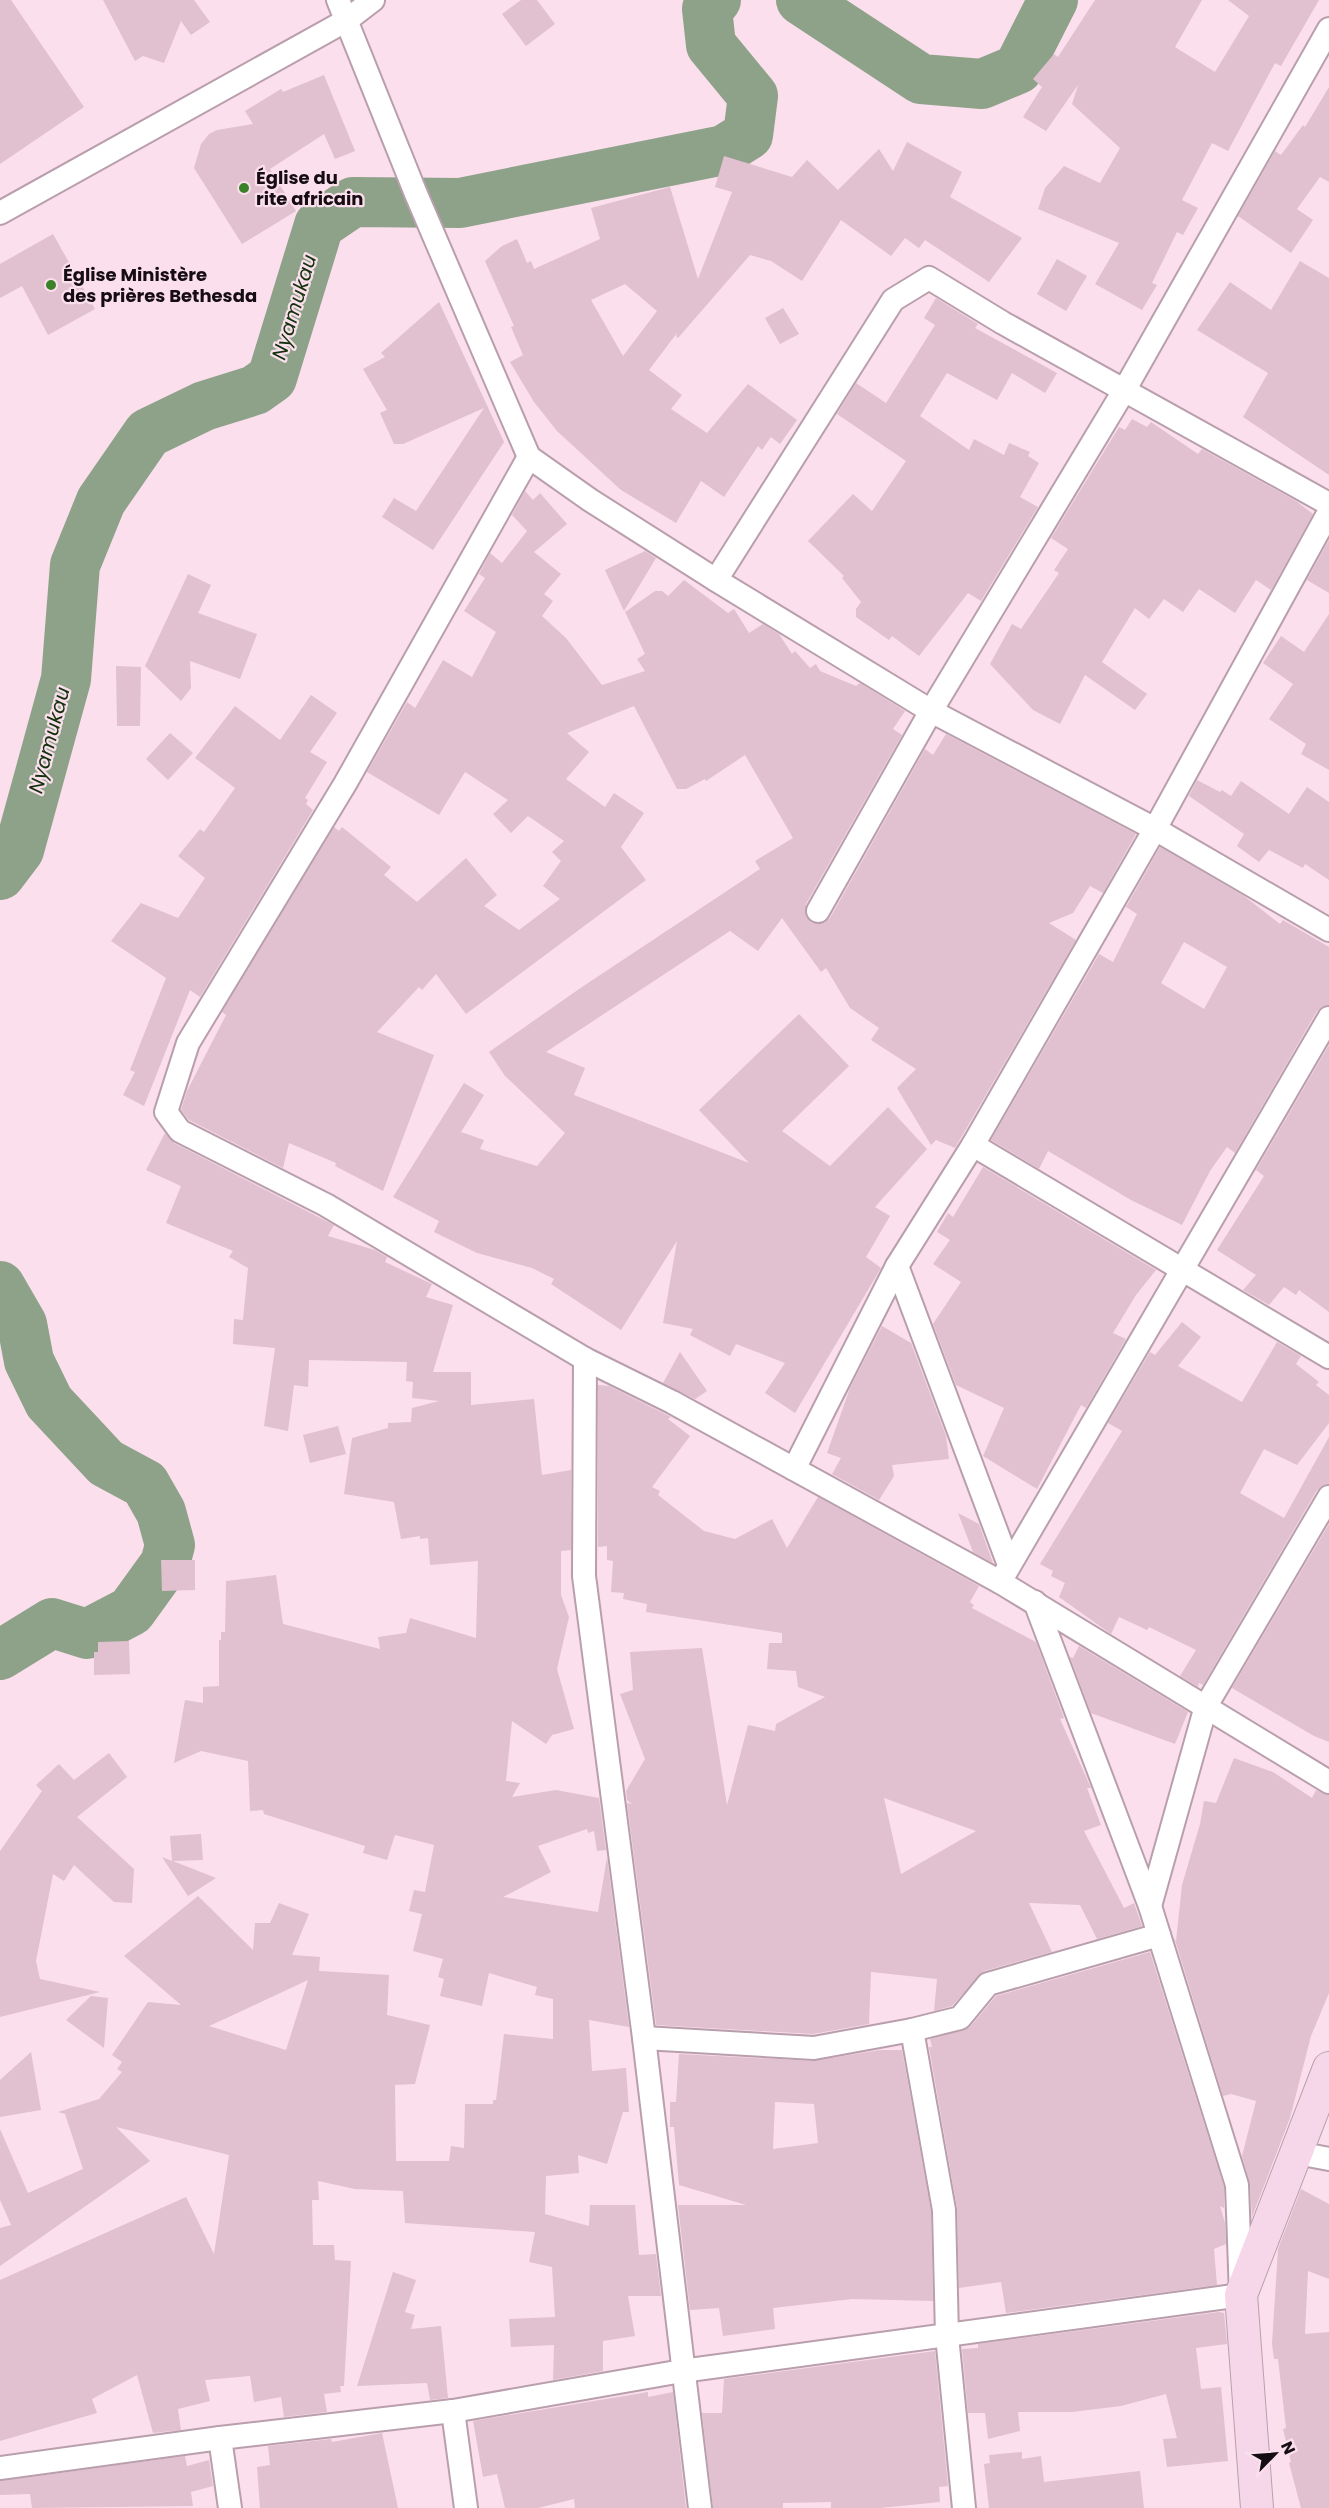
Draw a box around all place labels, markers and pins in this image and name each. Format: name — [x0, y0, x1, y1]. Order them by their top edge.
place label: Église du rite africain — [256, 165, 364, 211]
marker: Église du rite africain — [237, 181, 251, 195]
place label: Église Ministère des prières Bethesda — [63, 262, 257, 308]
marker: Église Ministère des prières Bethesda — [44, 278, 58, 292]

